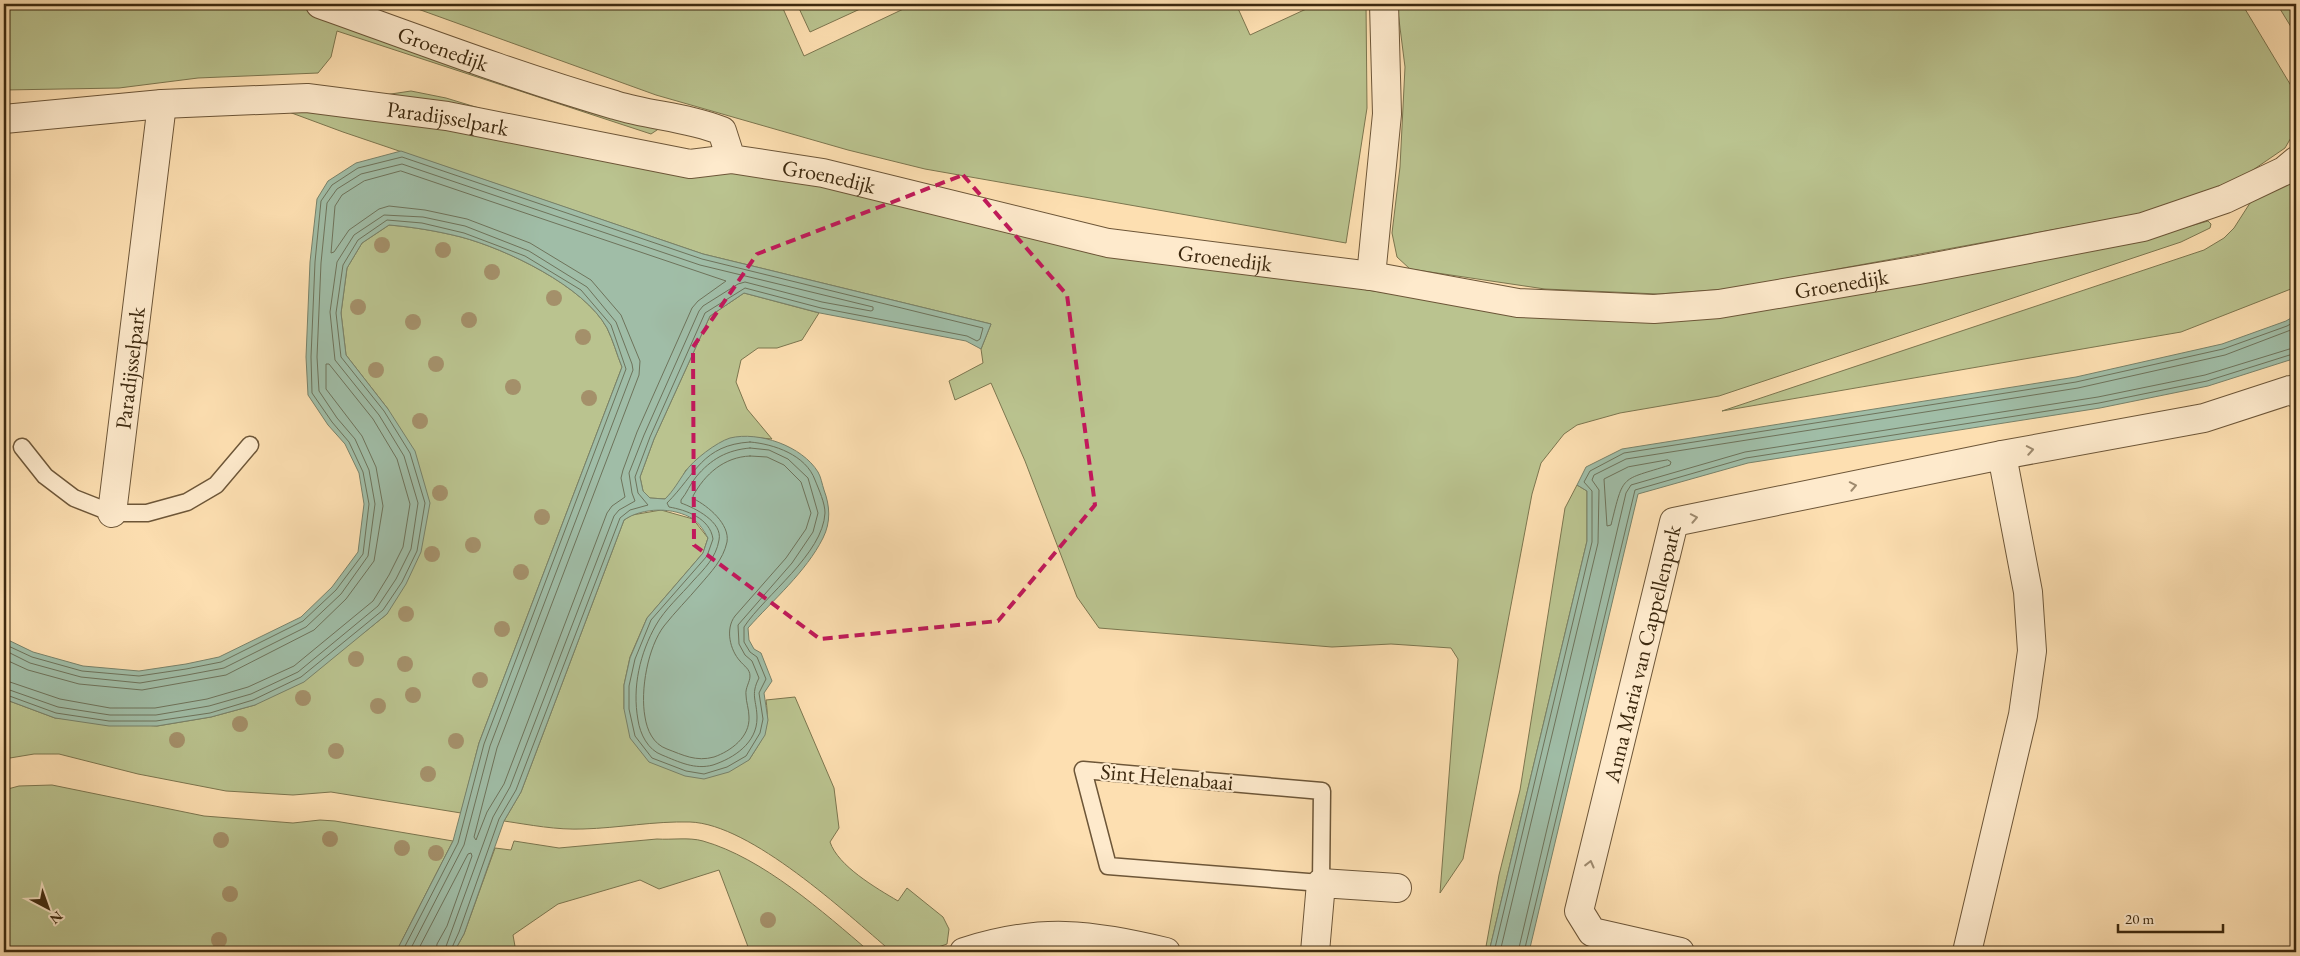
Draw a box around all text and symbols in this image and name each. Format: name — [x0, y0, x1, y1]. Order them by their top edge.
street label: Groenedijk — [394, 19, 493, 78]
street label: Paradijsselpark — [385, 94, 512, 142]
street label: Groenedijk — [780, 153, 879, 200]
street label: Groenedijk — [1176, 237, 1274, 278]
street label: Groenedijk — [1792, 261, 1891, 305]
street label: Paradijsselpark — [108, 305, 152, 431]
one-way arrow — [2025, 446, 2034, 456]
one-way arrow — [1849, 481, 1858, 491]
one-way arrow — [1690, 513, 1698, 524]
street label: Anna Maria van Cappellenpark — [1596, 521, 1687, 786]
street label: Sint Helenabaai — [1099, 757, 1235, 797]
one-way arrow — [1584, 859, 1595, 868]
north arrow — [22, 884, 72, 934]
scale bar — [2118, 901, 2222, 933]
text: N — [46, 907, 67, 929]
text: 20 m — [2125, 909, 2154, 928]

